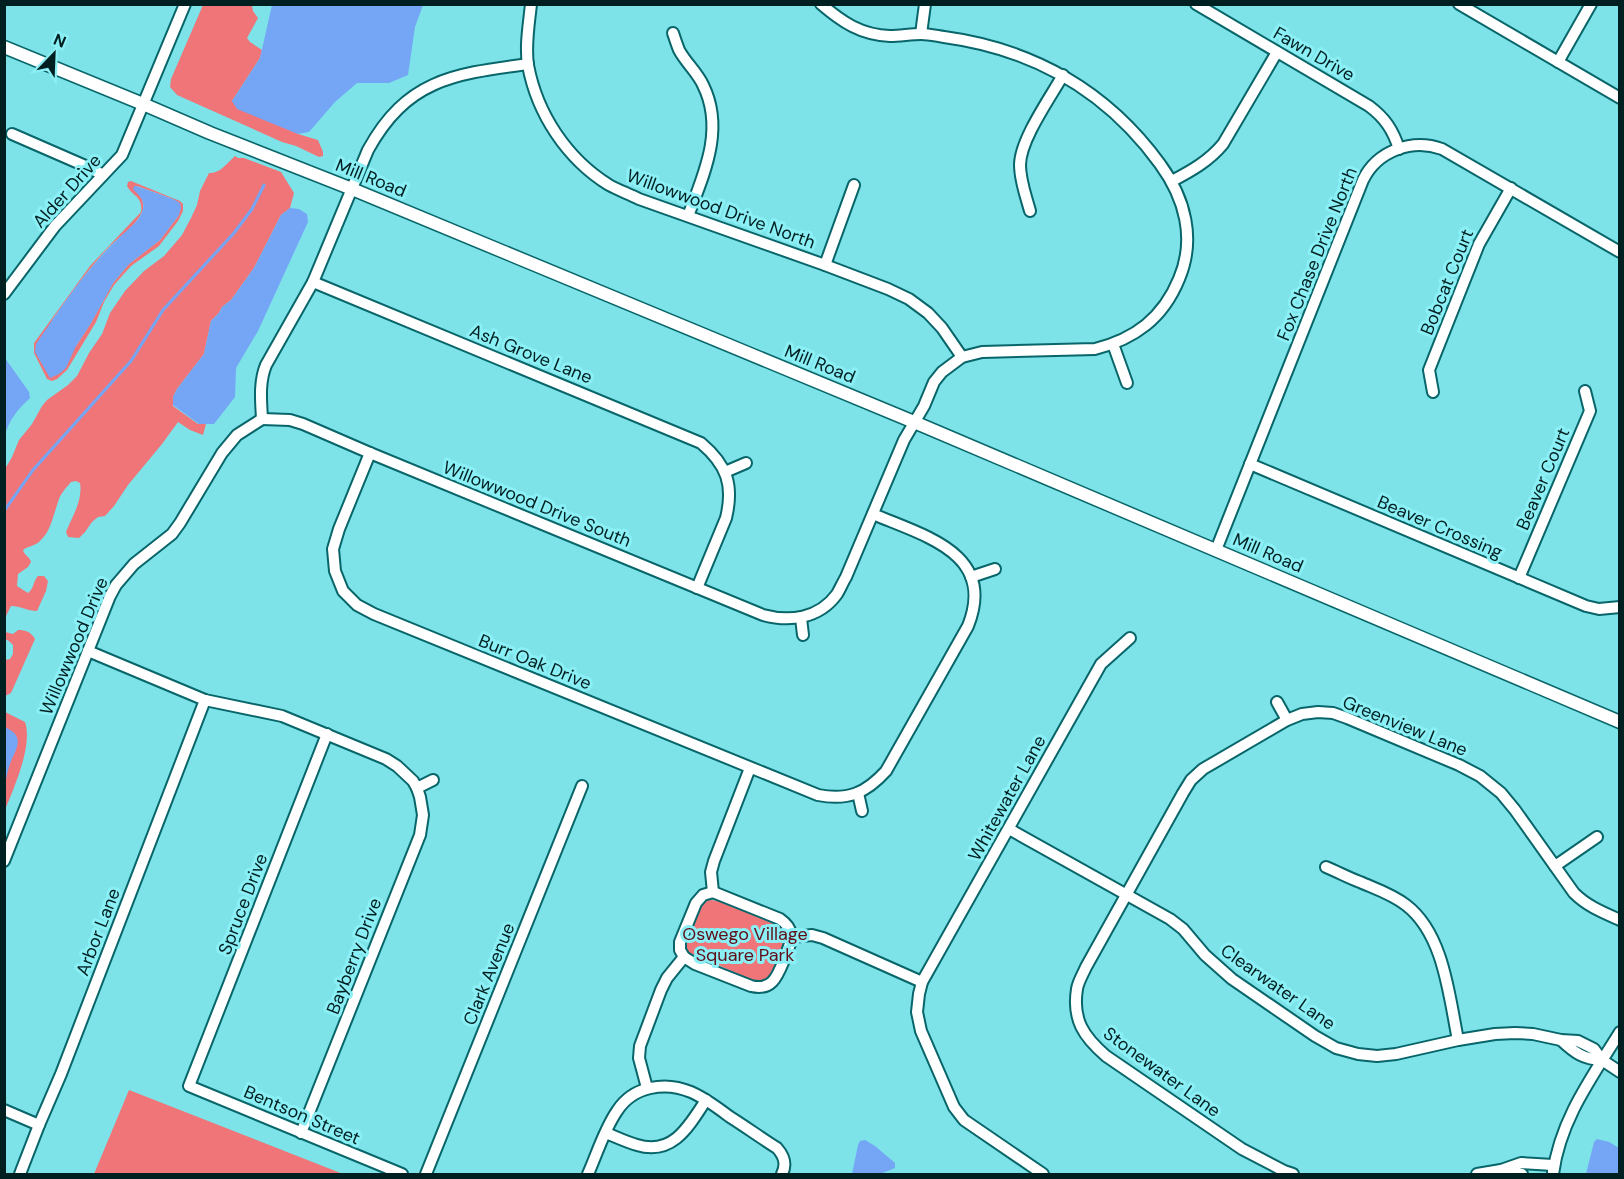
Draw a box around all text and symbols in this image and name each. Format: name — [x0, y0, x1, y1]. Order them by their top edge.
street label: Fawn Drive — [1269, 21, 1359, 87]
north arrow — [24, 24, 84, 84]
text: N — [50, 29, 69, 53]
street label: Alder Drive — [27, 149, 107, 233]
street label: Mill Road — [332, 153, 410, 203]
street label: Willowwood Drive North — [623, 164, 819, 254]
street label: Fox Chase Drive North — [1271, 164, 1363, 344]
street label: Bobcat Court — [1415, 226, 1479, 338]
street label: Ash Grove Lane — [466, 318, 596, 390]
street label: Mill Road — [781, 339, 859, 389]
street label: Beaver Court — [1511, 424, 1575, 534]
street label: Willowwood Drive South — [439, 455, 635, 553]
street label: Beaver Crossing — [1374, 490, 1506, 564]
street label: Mill Road — [1229, 527, 1307, 579]
street label: Willowwood Drive — [34, 574, 114, 718]
street label: Burr Oak Drive — [475, 628, 595, 696]
street label: Greenview Lane — [1339, 690, 1471, 762]
street label: Whitewater Lane — [963, 731, 1051, 865]
street label: Spruce Drive — [213, 850, 273, 958]
street label: Arbor Lane — [70, 885, 126, 979]
street label: Bayberry Drive — [321, 894, 387, 1018]
street label: Clark Avenue — [458, 919, 520, 1029]
park label: Oswego Village Square Park — [682, 922, 808, 967]
street label: Clearwater Lane — [1216, 938, 1340, 1036]
street label: Stonewater Lane — [1099, 1021, 1225, 1123]
street label: Bentson Street — [240, 1080, 364, 1150]

